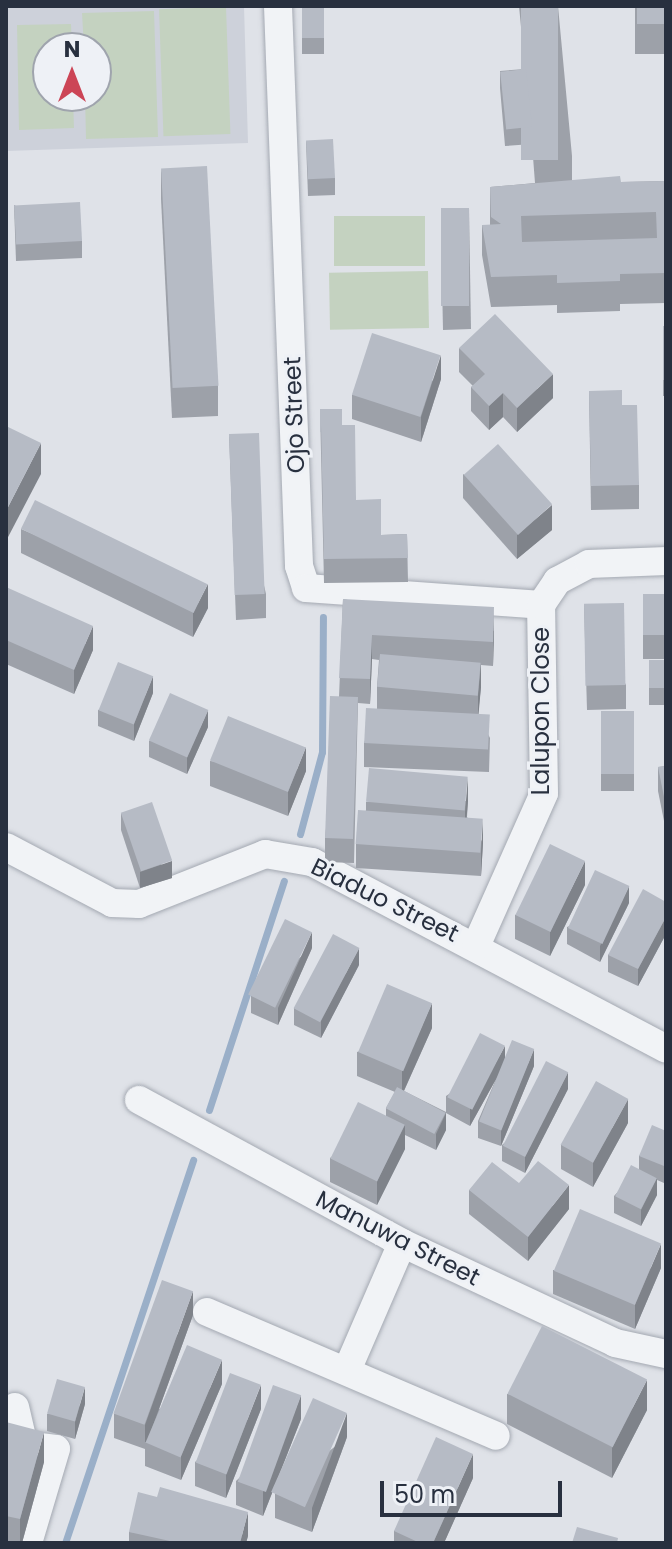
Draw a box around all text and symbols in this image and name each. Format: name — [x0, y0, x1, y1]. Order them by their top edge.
north arrow — [32, 32, 112, 112]
text: N — [64, 34, 80, 65]
street label: Ojo Street — [278, 356, 310, 474]
street label: Lalupon Close — [527, 627, 555, 795]
street label: Biaduo Street — [307, 852, 463, 948]
street label: Manuwa Street — [311, 1184, 485, 1292]
scale bar — [384, 1465, 566, 1515]
text: 50 m — [394, 1478, 455, 1511]

